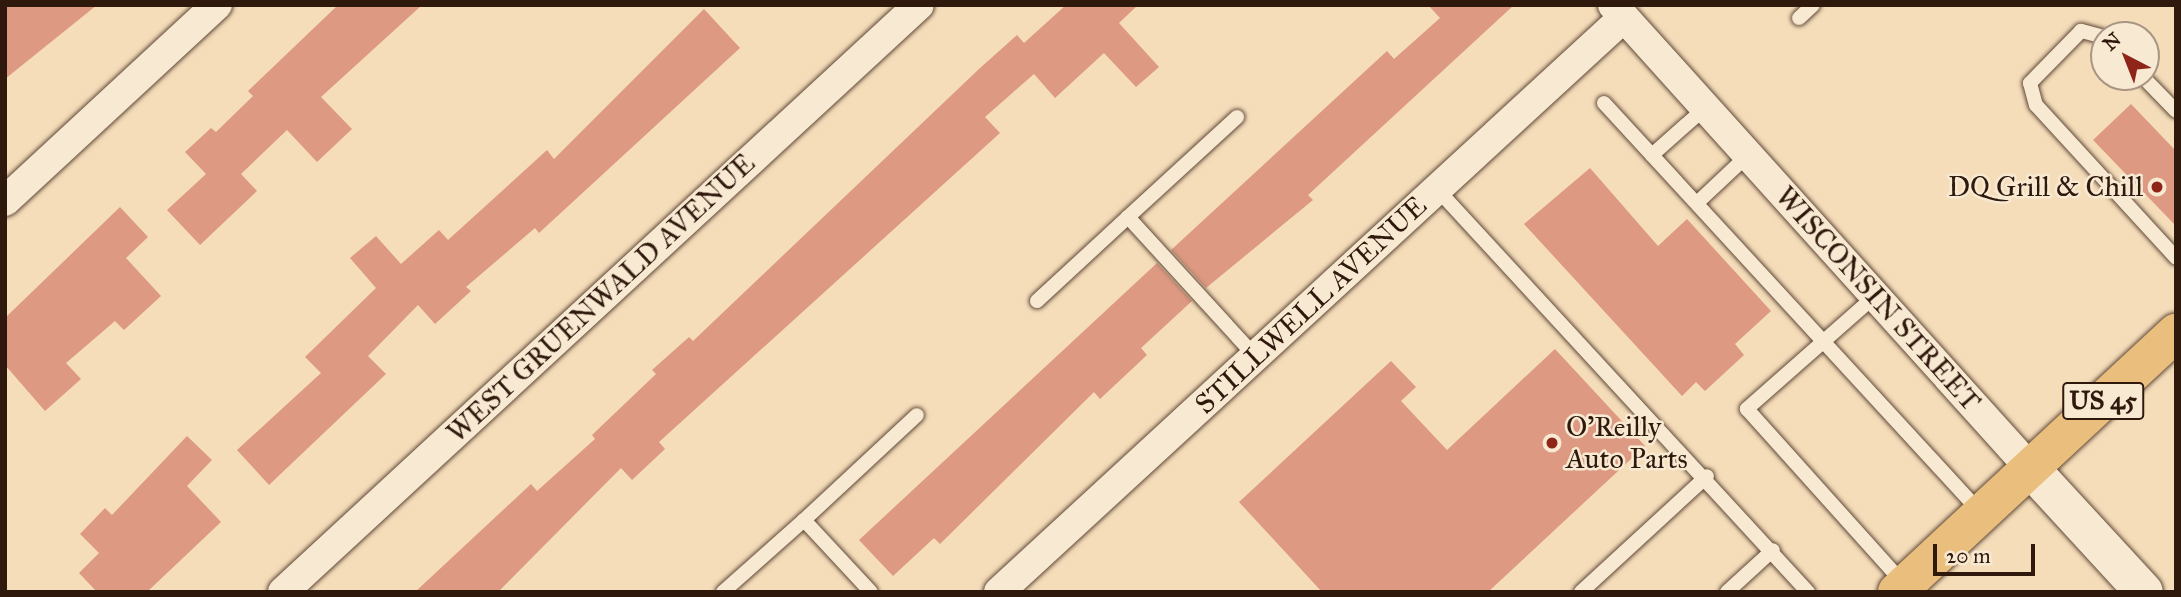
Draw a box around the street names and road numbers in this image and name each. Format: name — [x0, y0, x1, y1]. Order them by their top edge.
street label: WEST GRUENWALD AVENUE — [440, 146, 762, 450]
street label: WISCONSIN STREET — [1768, 180, 1988, 418]
street label: STILLWELL AVENUE — [1188, 189, 1434, 421]
road number: US 45 — [2061, 378, 2145, 424]

